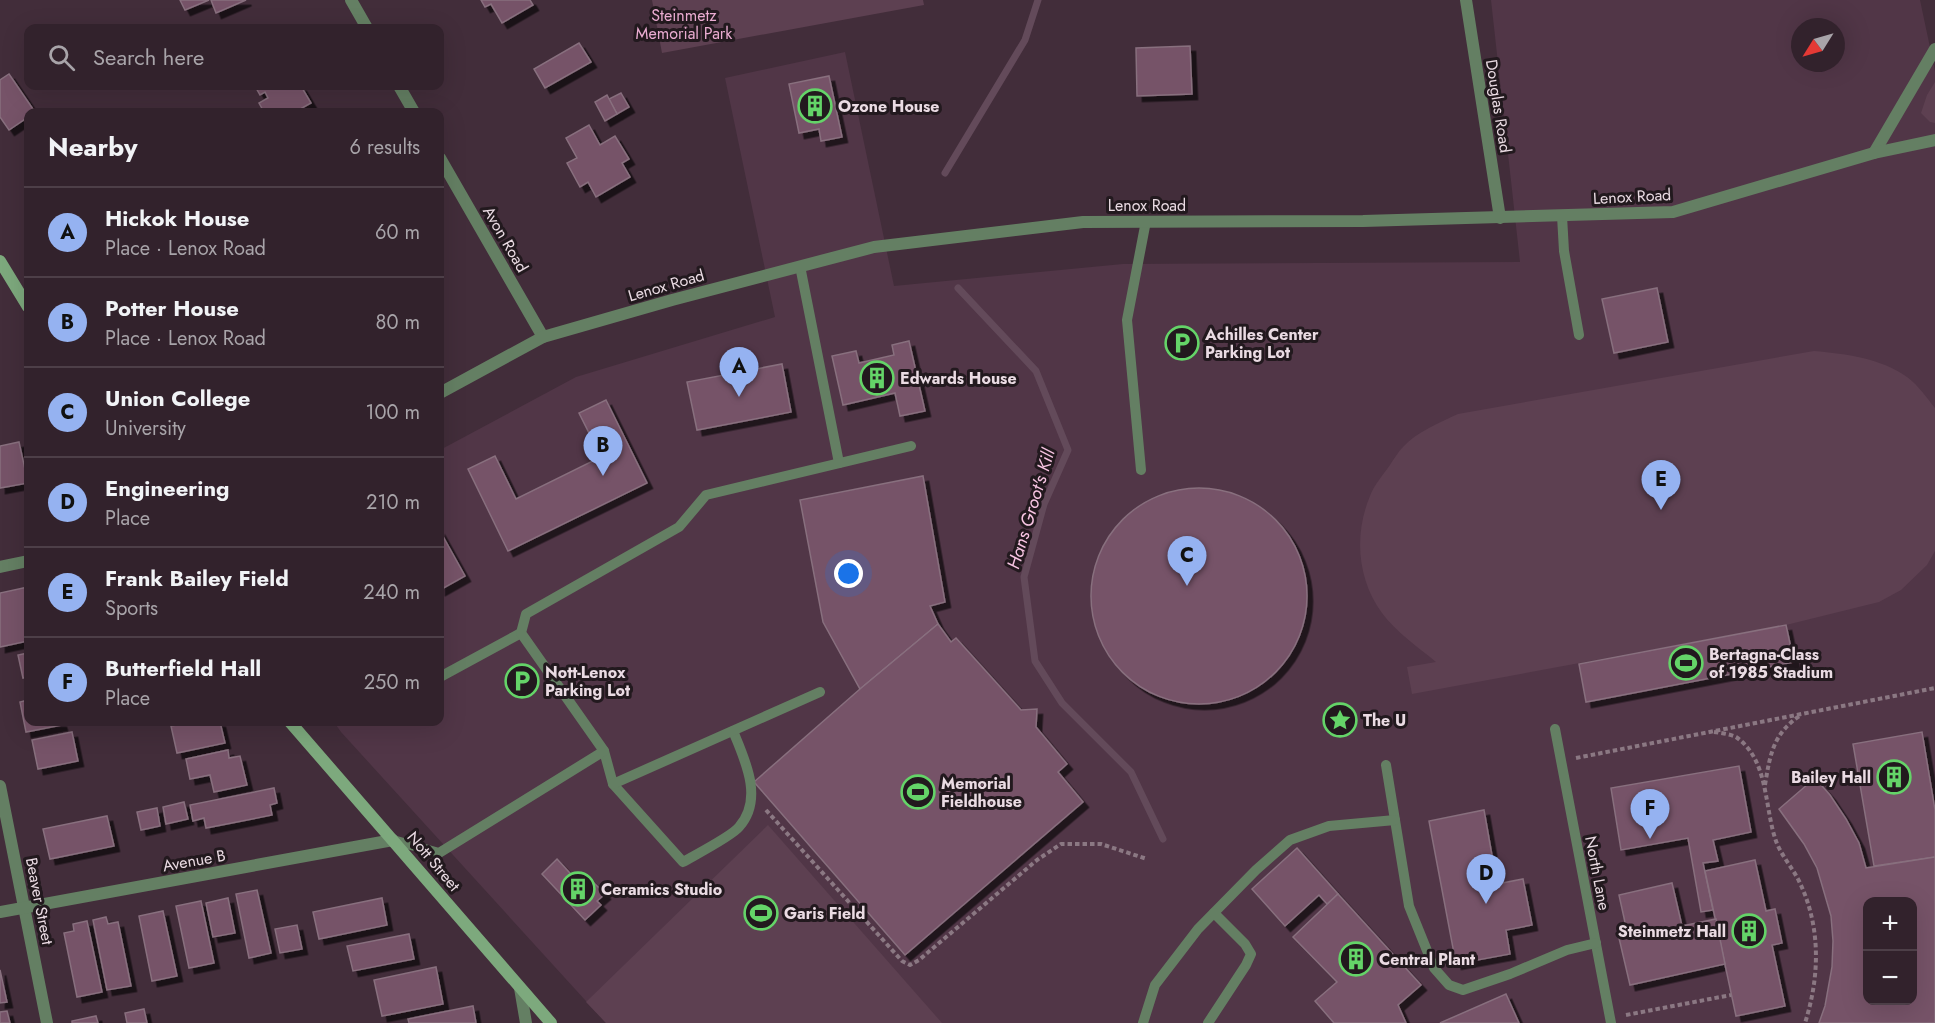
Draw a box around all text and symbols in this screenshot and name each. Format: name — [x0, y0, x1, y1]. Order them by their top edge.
park label: Steinmetz Memorial Park — [636, 4, 733, 45]
north arrow — [1791, 18, 1845, 72]
search box — [24, 24, 444, 90]
icon: search — [45, 41, 78, 74]
text: Search here — [93, 41, 204, 73]
street label: Douglas Road — [1480, 58, 1517, 154]
building icon: Ozone House — [797, 88, 833, 124]
place label: Ozone House — [838, 95, 940, 118]
text: Nearby — [48, 128, 137, 166]
text: 6 results — [350, 133, 420, 162]
street label: Lenox Road — [1592, 183, 1672, 210]
street label: Lenox Road — [1108, 194, 1186, 217]
text: Hickok House — [105, 202, 249, 234]
street label: Avon Road — [477, 202, 534, 277]
text: A — [60, 218, 75, 247]
text: 60 m — [375, 218, 420, 247]
text: Place · Lenox Road — [105, 234, 266, 263]
street label: Lenox Road — [625, 264, 707, 307]
text: Potter House — [105, 292, 239, 324]
text: B — [61, 308, 74, 337]
text: 80 m — [375, 308, 420, 337]
place label: Achilles Center Parking Lot — [1204, 323, 1319, 364]
text: Place · Lenox Road — [105, 324, 266, 353]
parking icon: Achilles Center Parking Lot — [1164, 325, 1200, 361]
pin: A — [720, 348, 758, 397]
building icon: Edwards House — [859, 360, 895, 396]
place label: Edwards House — [900, 367, 1017, 390]
text: Union College — [105, 382, 250, 414]
text: C — [60, 398, 75, 427]
text: 100 m — [365, 398, 420, 427]
text: University — [105, 414, 186, 443]
pin: B — [584, 426, 622, 476]
water label: Hans Groot's Kill — [1000, 445, 1062, 572]
pin: E — [1642, 460, 1680, 510]
text: Engineering — [105, 472, 229, 504]
text: D — [60, 488, 75, 517]
text: 210 m — [366, 488, 420, 517]
text: Place — [105, 504, 150, 533]
pin: C — [1168, 536, 1206, 586]
your location — [834, 559, 863, 588]
text: Frank Bailey Field — [105, 562, 289, 594]
text: E — [61, 578, 74, 607]
text: 240 m — [363, 578, 420, 607]
text: Sports — [105, 594, 158, 623]
place label: Bertagna-Class of 1985 Stadium — [1709, 643, 1833, 684]
sports icon: Bertagna-Class of 1985 Stadium — [1668, 645, 1704, 681]
text: Butterfield Hall — [105, 652, 261, 684]
place label: Nott-Lenox Parking Lot — [545, 661, 631, 702]
parking icon: Nott-Lenox Parking Lot — [504, 663, 540, 699]
text: F — [62, 668, 73, 697]
text: 250 m — [364, 668, 420, 697]
text: Place — [105, 684, 150, 713]
place icon: The U — [1322, 702, 1358, 738]
place label: The U — [1363, 709, 1406, 732]
building icon: Bailey Hall — [1876, 759, 1912, 795]
place label: Bailey Hall — [1791, 766, 1871, 789]
place label: Memorial Fieldhouse — [941, 772, 1022, 813]
sports icon: Memorial Fieldhouse — [900, 774, 936, 810]
pin: F — [1630, 790, 1670, 839]
street label: Nott Street — [402, 826, 466, 896]
street label: North Lane — [1579, 834, 1616, 912]
street label: Avenue B — [161, 844, 227, 877]
pin: D — [1466, 854, 1506, 904]
street label: Beaver Street — [20, 856, 59, 947]
building icon: Ceramics Studio — [560, 871, 596, 907]
place label: Ceramics Studio — [601, 878, 722, 901]
sports icon: Garis Field — [743, 895, 779, 931]
map controls — [1863, 897, 1917, 1005]
button: + — [1863, 897, 1917, 951]
place label: Garis Field — [784, 902, 865, 925]
building icon: Steinmetz Hall — [1731, 913, 1767, 949]
place label: Steinmetz Hall — [1618, 920, 1726, 943]
building icon: Central Plant — [1338, 941, 1374, 977]
place label: Central Plant — [1379, 948, 1476, 971]
button: − — [1863, 951, 1917, 1005]

